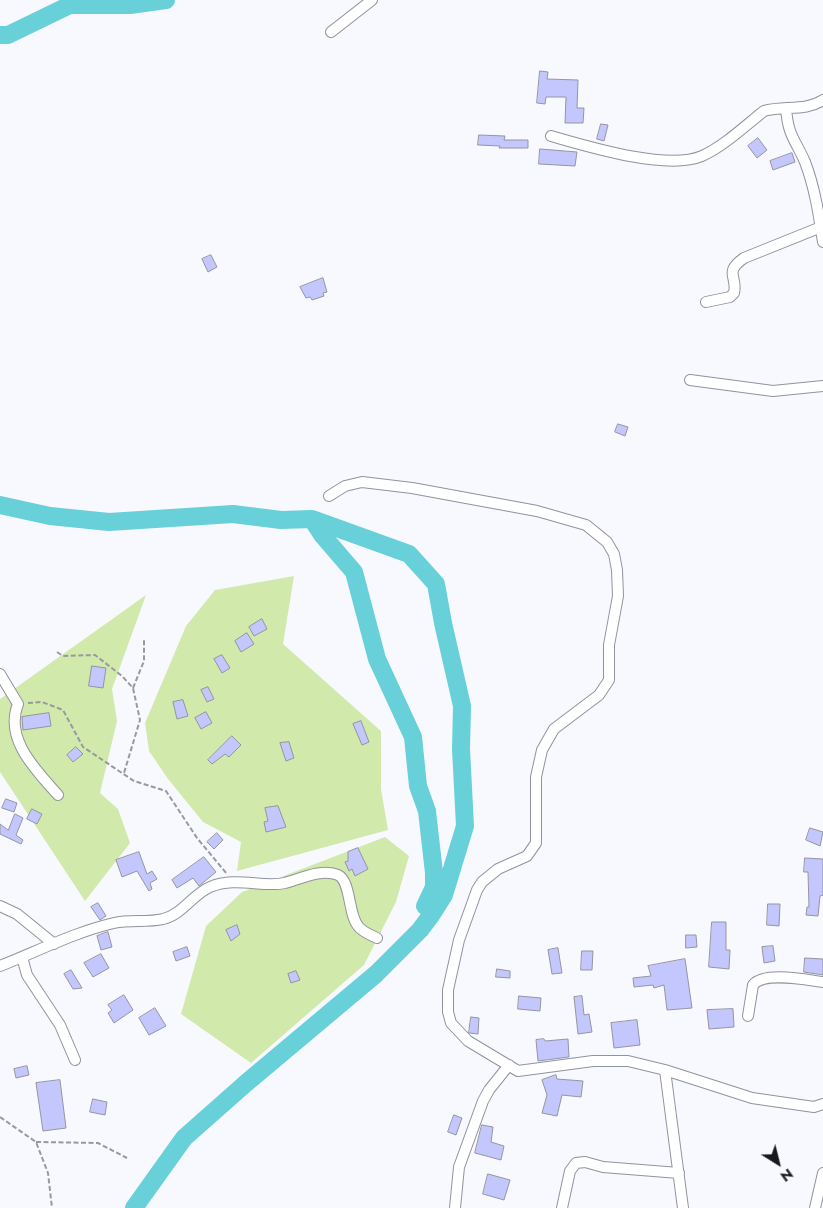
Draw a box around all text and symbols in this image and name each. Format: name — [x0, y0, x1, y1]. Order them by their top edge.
north arrow — [753, 1138, 803, 1188]
text: N — [776, 1164, 797, 1186]

